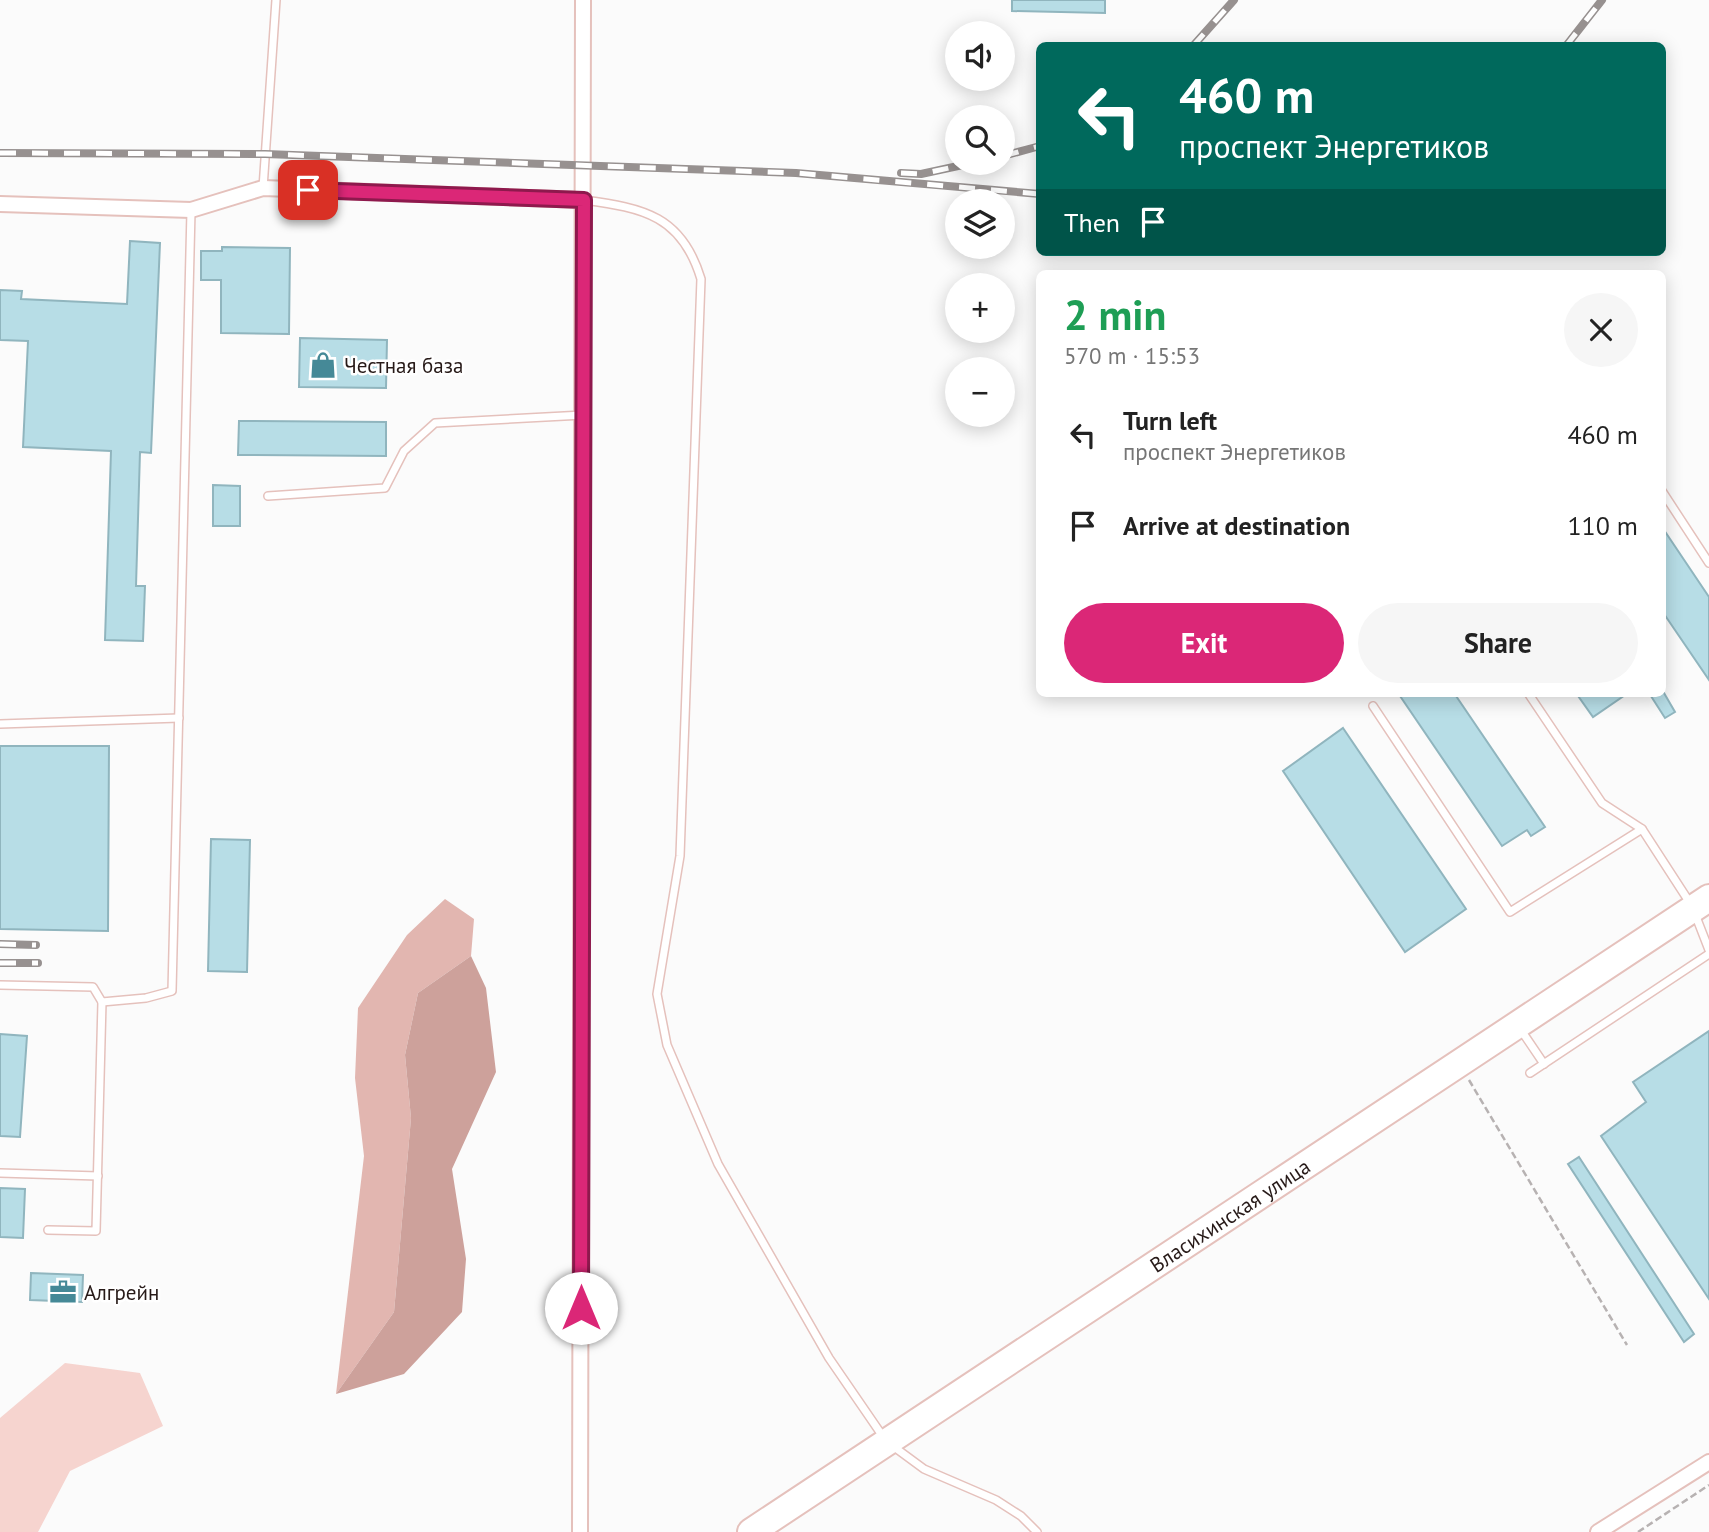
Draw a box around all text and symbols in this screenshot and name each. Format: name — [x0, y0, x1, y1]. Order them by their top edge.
map controls — [945, 21, 1015, 427]
button: sound — [945, 21, 1015, 91]
text: 460 m — [1179, 63, 1314, 127]
icon: left — [1064, 70, 1155, 161]
button: search — [945, 105, 1015, 175]
text: проспект Энергетиков — [1179, 125, 1489, 167]
pin — [278, 160, 338, 220]
icon: arrive — [289, 171, 327, 209]
button: layers — [945, 189, 1015, 259]
icon: arrive — [1134, 203, 1172, 241]
text: Then — [1064, 206, 1120, 239]
button: + — [945, 273, 1015, 343]
text: 2 min — [1064, 287, 1166, 342]
button: close — [1564, 293, 1638, 367]
text: 570 m · 15:53 — [1064, 341, 1200, 370]
shop icon: Честная база — [308, 350, 338, 380]
place label: Честная база — [344, 352, 463, 379]
button: − — [945, 357, 1015, 427]
text: Turn left — [1123, 404, 1217, 437]
icon: left — [1064, 416, 1102, 454]
text: 460 m — [1567, 418, 1638, 451]
text: проспект Энергетиков — [1123, 437, 1346, 466]
icon: arrive — [1064, 507, 1102, 545]
text: Arrive at destination — [1123, 509, 1350, 542]
text: 110 m — [1567, 509, 1638, 542]
button: Exit — [1064, 603, 1344, 683]
button: Share — [1358, 603, 1638, 683]
street label: Власихинская улица — [1144, 1152, 1315, 1278]
position arrow — [544, 1271, 618, 1345]
office icon: Алгрейн — [48, 1277, 78, 1307]
place label: Алгрейн — [84, 1279, 159, 1306]

